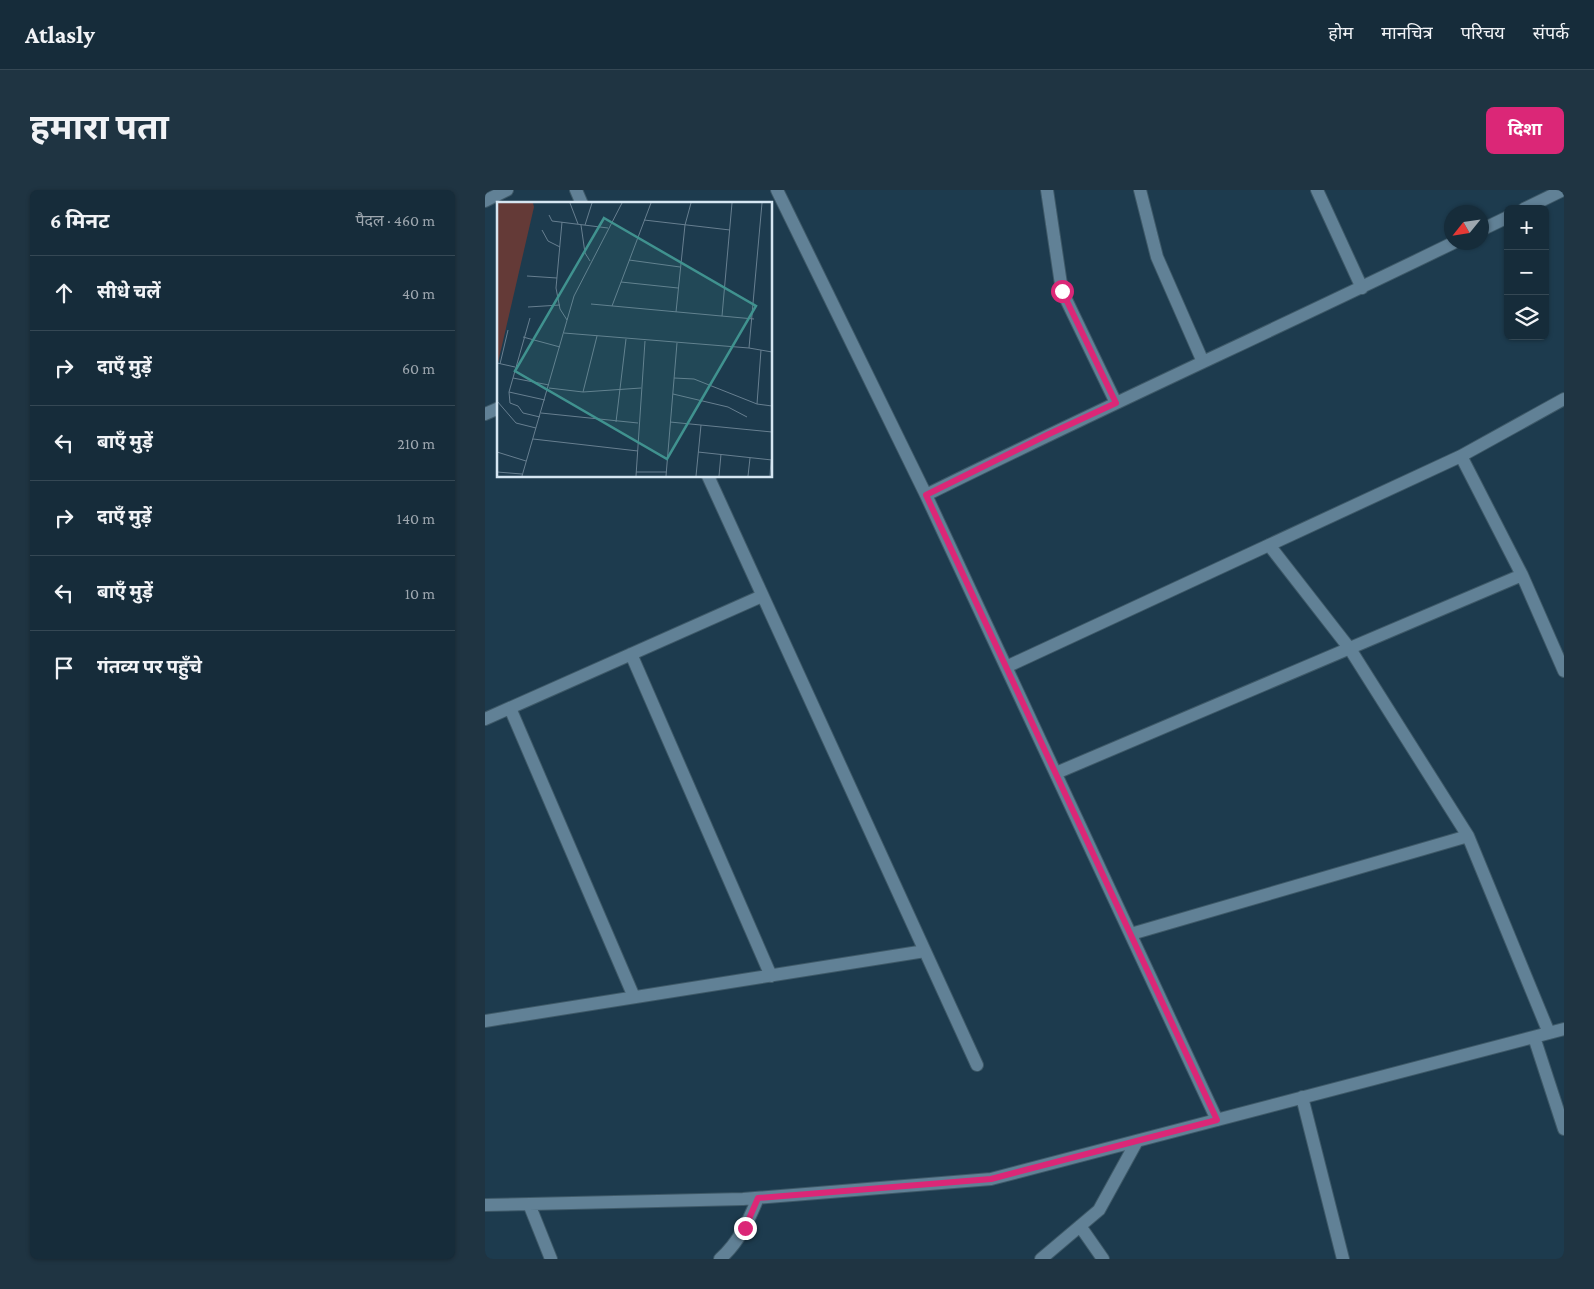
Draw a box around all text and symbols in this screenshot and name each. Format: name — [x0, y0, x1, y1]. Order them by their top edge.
text: Atlasly — [25, 21, 95, 48]
text: होम — [1328, 23, 1353, 43]
text: मानचित्र — [1381, 23, 1433, 43]
text: परिचय — [1461, 23, 1505, 43]
text: संपर्क — [1533, 23, 1569, 43]
button: दिशा — [1486, 107, 1564, 154]
text: हमारा पता — [30, 108, 169, 147]
inset map — [497, 202, 773, 478]
north arrow — [1444, 205, 1489, 250]
map controls — [1504, 205, 1549, 340]
button: + — [1504, 205, 1549, 250]
text: 6 मिनट — [50, 209, 110, 233]
text: पैदल · 460 m — [356, 212, 435, 229]
button: − — [1504, 250, 1549, 295]
icon: ahead — [50, 279, 78, 307]
route start — [1051, 280, 1074, 303]
text: सीधे चलें — [97, 281, 161, 302]
text: 40 m — [402, 285, 435, 302]
button: layers — [1504, 295, 1549, 340]
icon: right — [50, 354, 78, 382]
text: दाएँ मुड़ें — [97, 356, 152, 377]
text: 60 m — [402, 360, 435, 377]
icon: left — [50, 429, 78, 457]
text: बाएँ मुड़ें — [97, 431, 153, 452]
text: 210 m — [397, 435, 435, 452]
icon: right — [50, 504, 78, 532]
text: दाएँ मुड़ें — [97, 506, 152, 527]
text: 140 m — [397, 510, 435, 527]
icon: left — [50, 579, 78, 607]
text: बाएँ मुड़ें — [97, 581, 153, 602]
text: 10 m — [405, 585, 435, 602]
icon: arrive — [50, 654, 78, 682]
text: गंतव्य पर पहुँचे — [97, 656, 202, 677]
route end — [734, 1217, 757, 1240]

